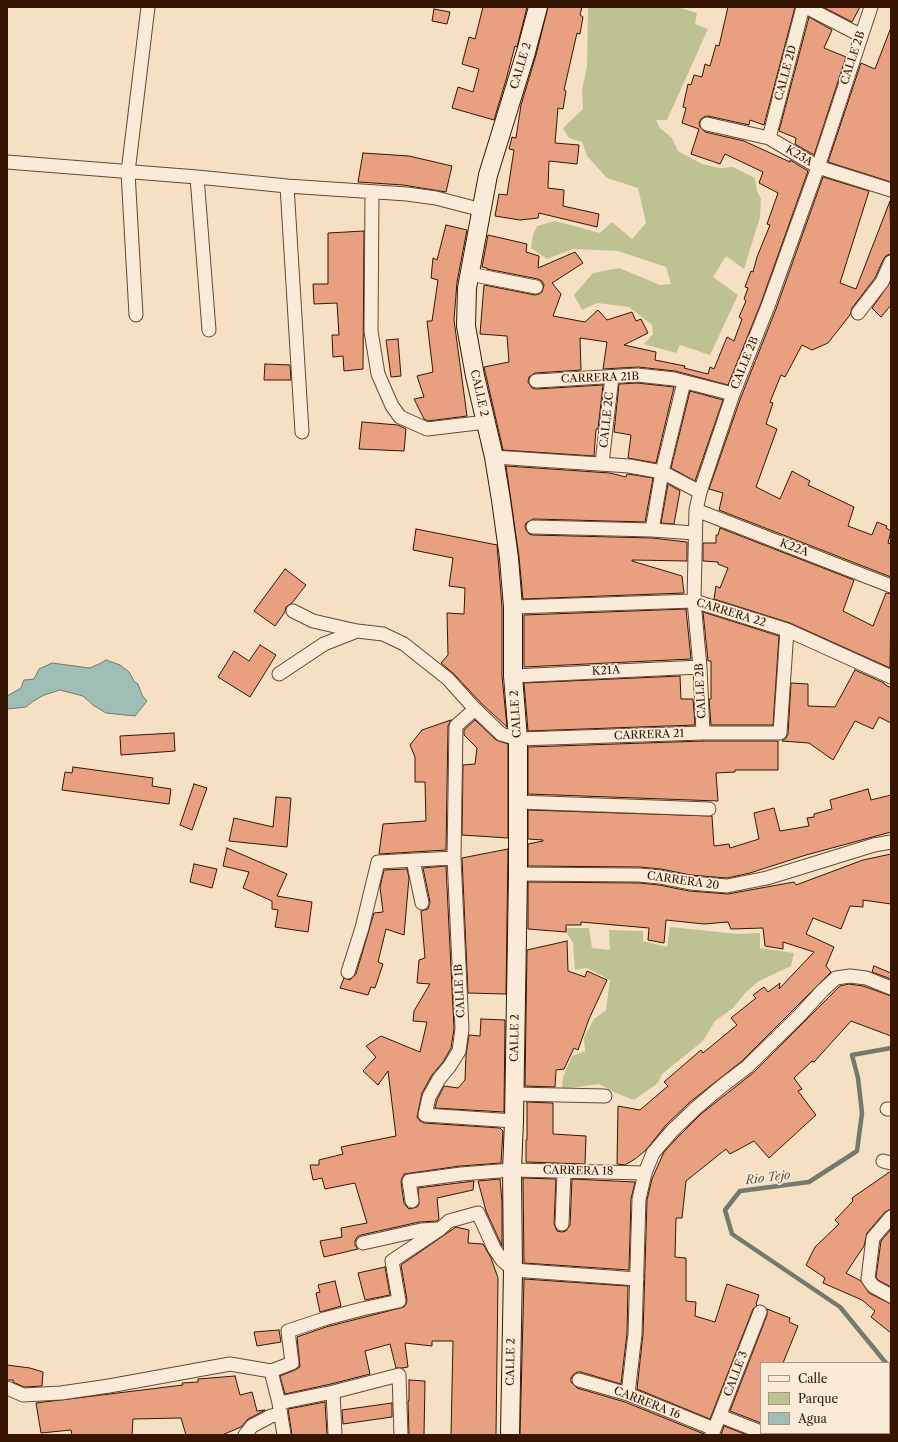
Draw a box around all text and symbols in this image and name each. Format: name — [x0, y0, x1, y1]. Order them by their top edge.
street label: CALLE 2B — [838, 30, 868, 86]
street label: CALLE 2 — [508, 41, 534, 91]
street label: CALLE 2D — [772, 44, 800, 102]
street label: K23A — [783, 143, 815, 169]
street label: CALLE 2B — [728, 335, 762, 391]
street label: CALLE 2 — [467, 368, 491, 418]
street label: CARRERA 21B — [561, 370, 639, 386]
street label: CALLE 2C — [597, 391, 617, 449]
street label: K22A — [778, 537, 810, 559]
street label: CARRERA 22 — [695, 596, 767, 630]
street label: CALLE 2B — [693, 663, 709, 719]
street label: K21A — [591, 664, 621, 678]
street label: CALLE 2 — [508, 690, 524, 738]
street label: CARRERA 21 — [614, 727, 684, 743]
street label: CARRERA 20 — [646, 869, 720, 893]
street label: CALLE 1B — [452, 964, 468, 1018]
street label: CALLE 2 — [508, 1014, 522, 1062]
street label: CARRERA 18 — [543, 1164, 613, 1178]
water label: Rio Tejo — [745, 1168, 791, 1188]
street label: CALLE 2 — [504, 1338, 518, 1386]
street label: CALLE 3 — [721, 1349, 751, 1399]
legend — [760, 1362, 890, 1434]
text: Calle — [798, 1371, 827, 1386]
street label: CARRERA 16 — [612, 1384, 682, 1422]
text: Parque — [798, 1391, 838, 1406]
text: Agua — [798, 1411, 827, 1426]

